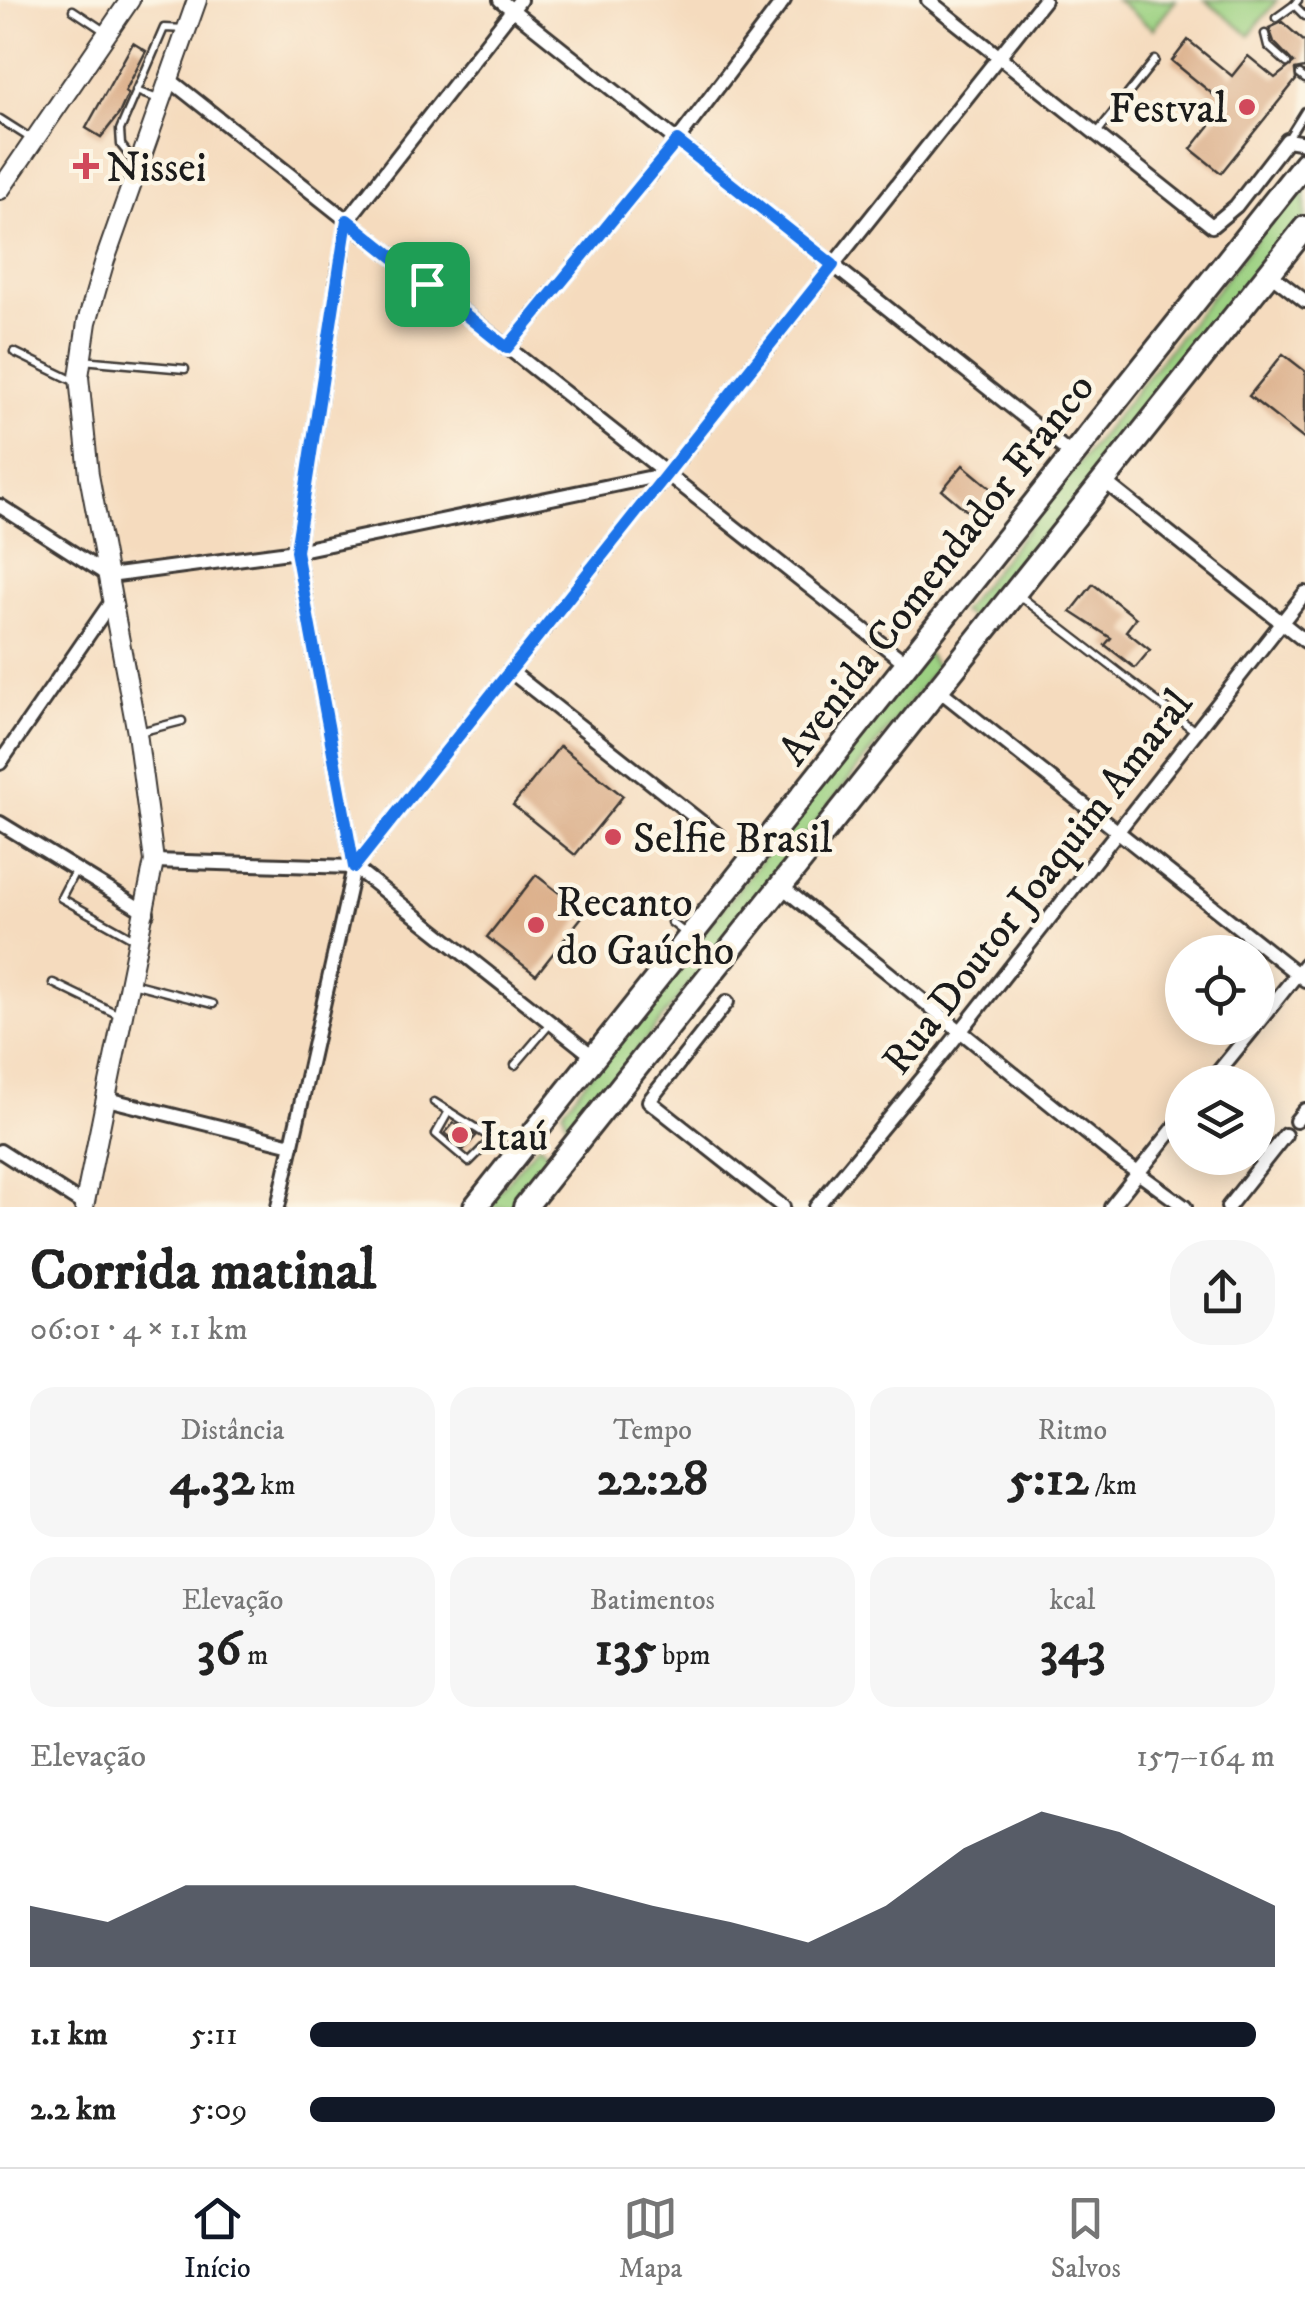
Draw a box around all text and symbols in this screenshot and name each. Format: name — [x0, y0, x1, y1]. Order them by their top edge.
place label: Festval — [1108, 84, 1227, 136]
marker: Festval — [1236, 96, 1258, 118]
place label: Nissei — [106, 143, 207, 195]
marker: Nissei — [75, 155, 97, 177]
pin — [385, 242, 470, 327]
icon: arrive — [400, 257, 455, 312]
street label: Avenida Comendador Franco — [768, 363, 1107, 776]
street label: Rua Doutor Joaquim Amaral — [872, 680, 1205, 1086]
place label: Selfie Brasil — [633, 814, 833, 866]
marker: Selfie Brasil — [602, 826, 624, 848]
place label: Recanto do Gaúcho — [556, 878, 734, 978]
marker: Recanto do Gaúcho — [525, 914, 547, 936]
map controls — [1165, 935, 1275, 1175]
button: locate — [1165, 935, 1275, 1045]
button: layers — [1165, 1065, 1275, 1175]
place label: Itaú — [480, 1112, 548, 1164]
marker: Itaú — [449, 1124, 471, 1146]
text: Corrida matinal — [30, 1238, 376, 1307]
button: share — [1170, 1240, 1275, 1345]
text: 06:01 · 4 × 1.1 km — [30, 1310, 248, 1350]
text: Distância — [180, 1413, 285, 1448]
text: Tempo — [613, 1413, 692, 1448]
text: Ritmo — [1038, 1413, 1107, 1448]
text: 4.32 — [170, 1448, 255, 1511]
text: 22:28 — [597, 1448, 708, 1511]
text: 5:12 — [1008, 1448, 1089, 1511]
text: km — [255, 1468, 295, 1503]
text: /km — [1089, 1468, 1137, 1503]
text: Elevação — [182, 1583, 283, 1618]
text: Batimentos — [590, 1583, 715, 1618]
text: kcal — [1050, 1583, 1095, 1618]
text: 36 — [197, 1618, 241, 1681]
text: 135 — [594, 1618, 656, 1681]
text: 343 — [1039, 1618, 1106, 1681]
text: m — [241, 1638, 268, 1673]
text: bpm — [656, 1638, 711, 1673]
text: Elevação — [30, 1737, 146, 1777]
text: 157–164 m — [1136, 1737, 1275, 1777]
text: 1.1 km — [30, 2015, 108, 2055]
text: 5:11 — [190, 2015, 238, 2055]
text: 2.2 km — [30, 2090, 116, 2130]
text: 5:09 — [190, 2090, 247, 2130]
tab: Início — [184, 2191, 251, 2286]
tab: Mapa — [619, 2191, 682, 2286]
tab: Salvos — [1051, 2191, 1121, 2286]

